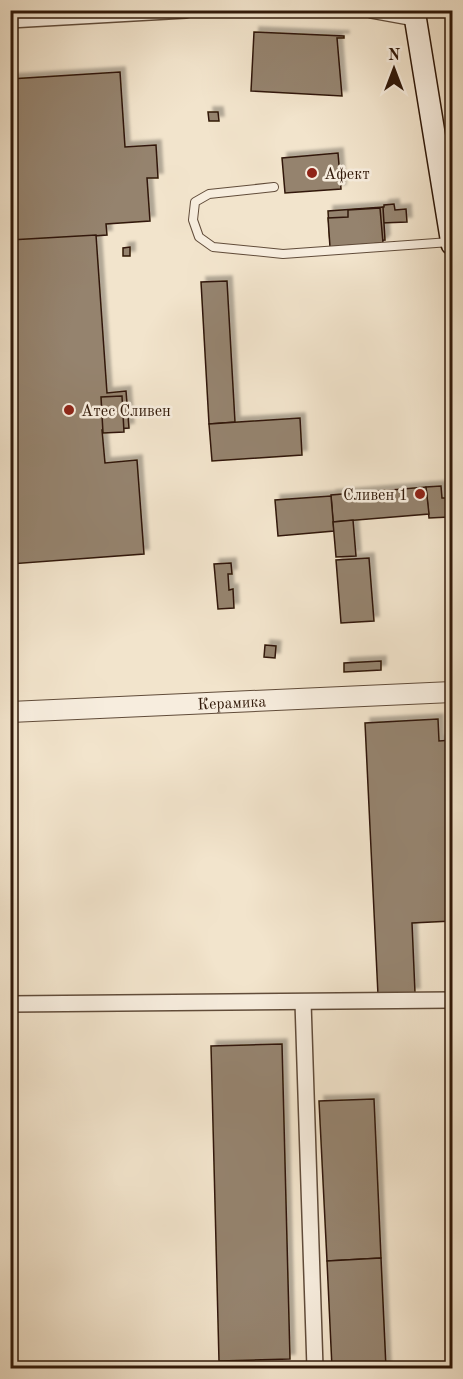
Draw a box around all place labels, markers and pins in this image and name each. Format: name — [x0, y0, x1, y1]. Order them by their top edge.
marker: Афект — [305, 166, 319, 180]
place label: Афект — [324, 167, 370, 183]
marker: Атес Сливен — [62, 403, 76, 417]
place label: Атес Сливен — [81, 404, 171, 420]
marker: Сливен 1 — [413, 487, 427, 501]
place label: Сливен 1 — [343, 488, 408, 504]

